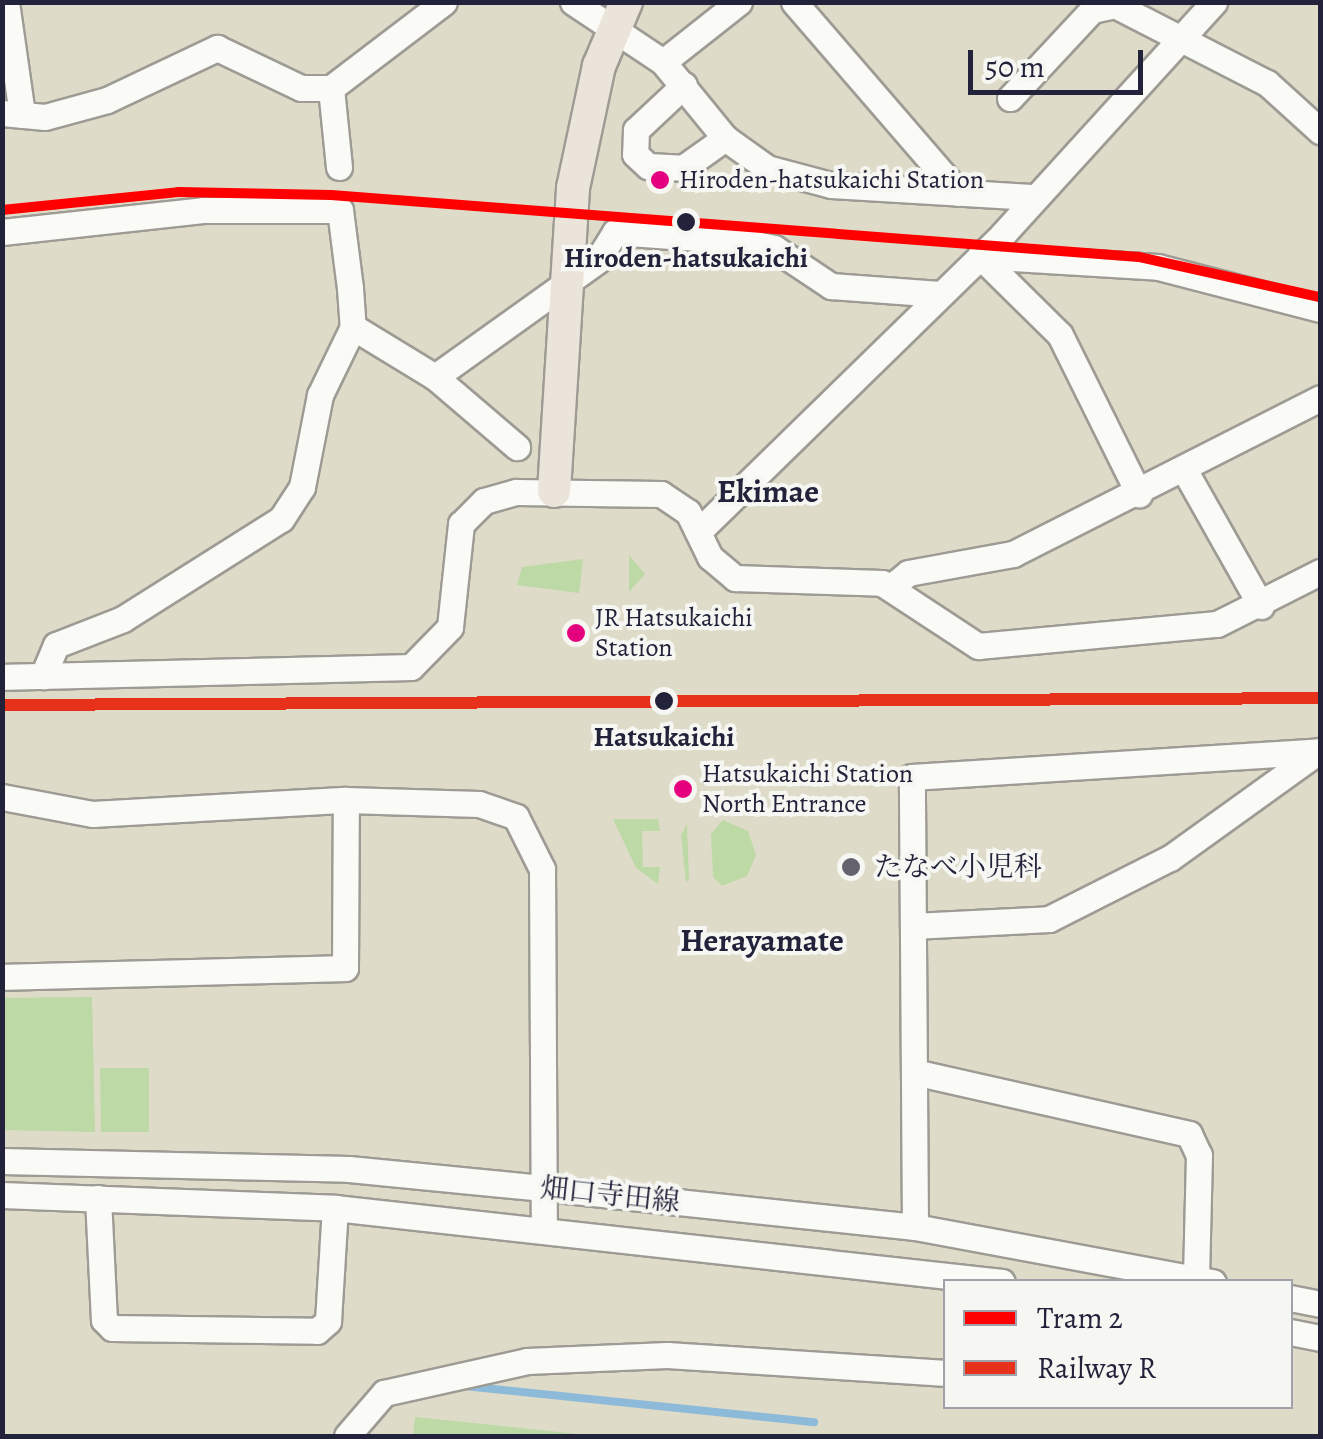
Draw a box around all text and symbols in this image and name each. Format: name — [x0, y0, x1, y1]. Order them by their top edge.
scale bar — [973, 30, 1148, 92]
text: 50 m — [985, 47, 1045, 87]
place label: Hiroden-hatsukaichi Station — [679, 164, 984, 196]
marker: Hiroden-hatsukaichi Station — [650, 170, 670, 190]
marker: Hiroden-hatsukaichi — [671, 207, 701, 237]
place label: Hiroden-hatsukaichi — [564, 241, 808, 275]
district label: Ekimae — [717, 472, 819, 510]
place label: JR Hatsukaichi Station — [595, 602, 753, 664]
marker: JR Hatsukaichi Station — [566, 623, 586, 643]
marker: Hatsukaichi — [649, 686, 679, 716]
place label: Hatsukaichi — [593, 720, 735, 754]
place label: Hatsukaichi Station North Entrance — [702, 758, 913, 820]
marker: Hatsukaichi Station North Entrance — [673, 779, 693, 799]
place label: たなべ小児科 — [874, 850, 1042, 884]
marker: たなべ小児科 — [838, 854, 864, 880]
district label: Herayamate — [680, 921, 844, 959]
street label: 畑口寺田線 — [539, 1171, 681, 1219]
legend — [943, 1279, 1293, 1409]
text: Tram 2 — [1037, 1298, 1123, 1338]
text: Railway R — [1037, 1348, 1156, 1388]

